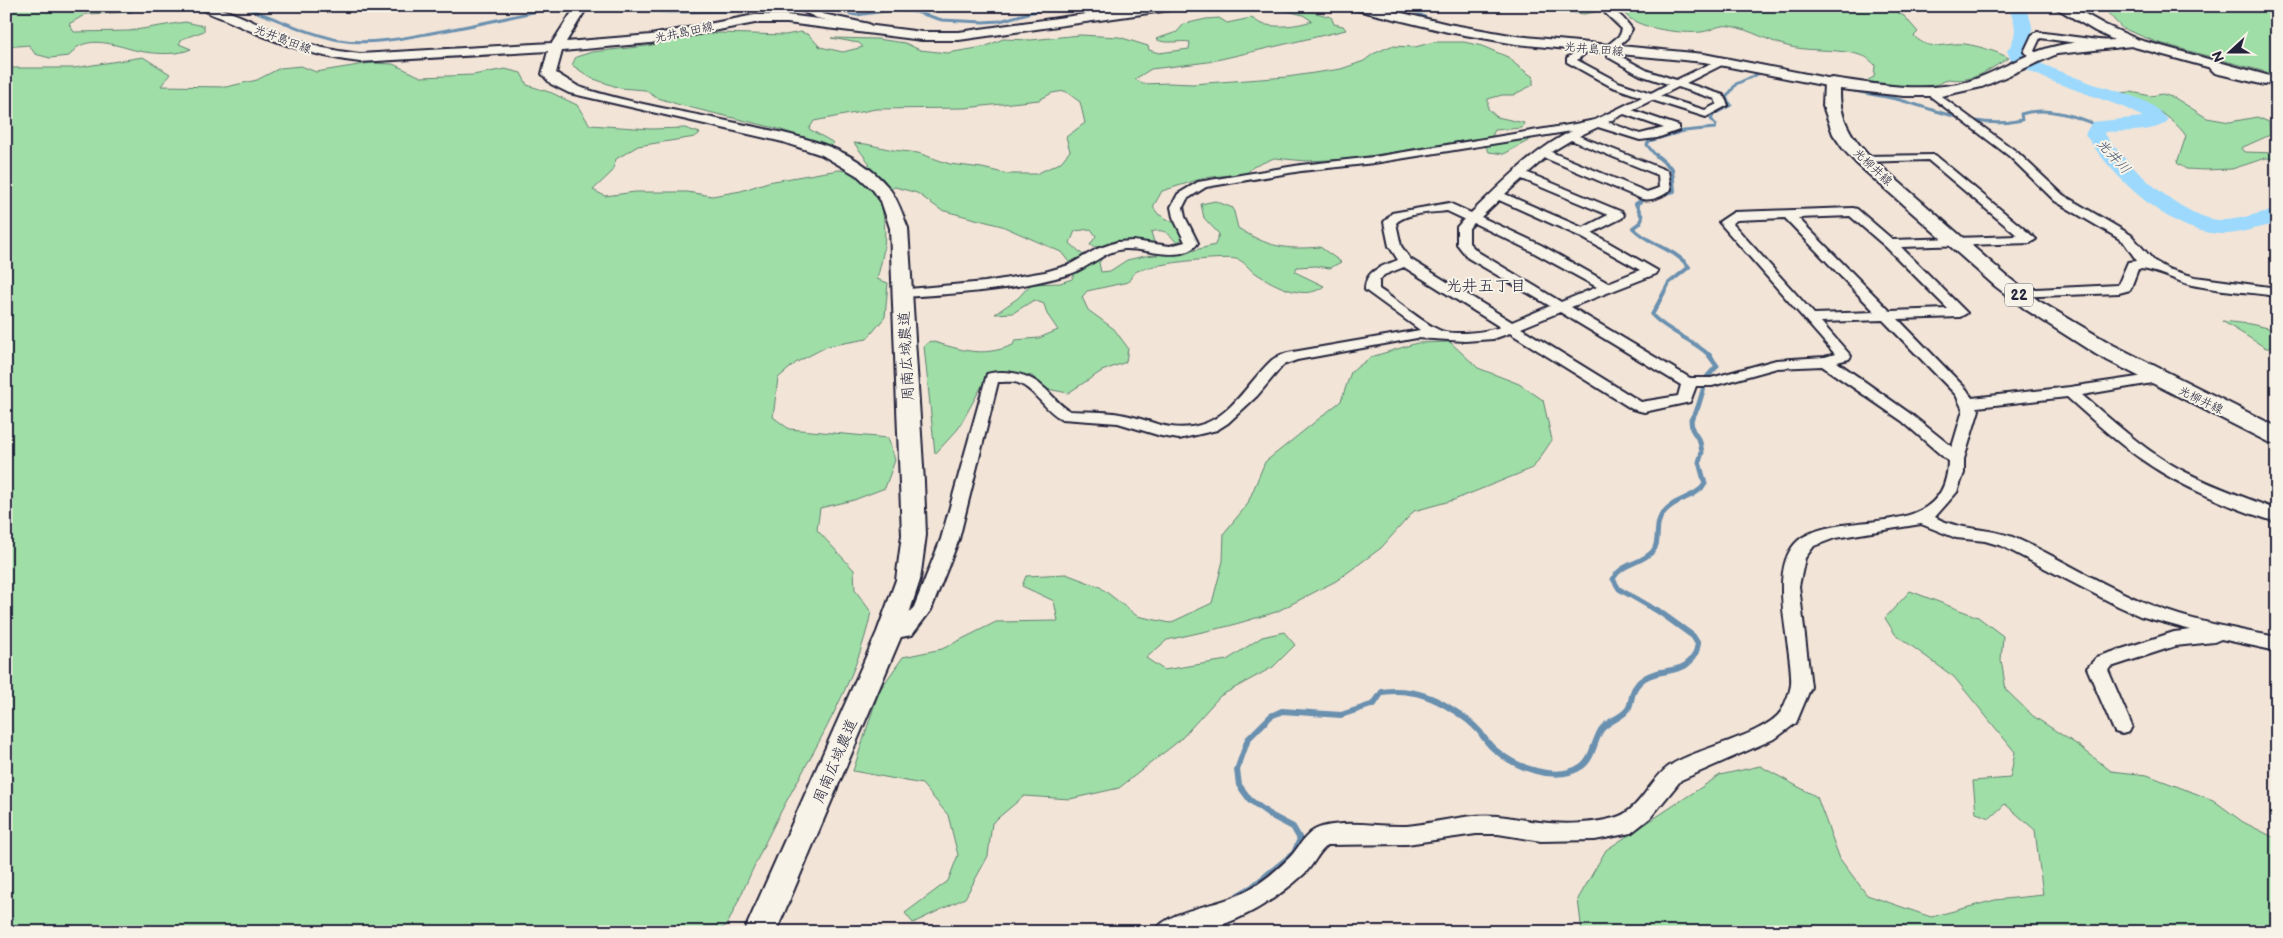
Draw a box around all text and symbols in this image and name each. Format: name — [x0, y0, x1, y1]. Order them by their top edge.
street label: 光井島田線 — [653, 19, 715, 46]
street label: 光井島田線 — [252, 22, 314, 57]
north arrow — [2206, 28, 2256, 78]
street label: 光井島田線 — [1563, 39, 1625, 60]
text: N — [2209, 49, 2228, 64]
water label: 光井川 — [2093, 135, 2134, 177]
street label: 光柳井線 — [1850, 146, 1895, 189]
district label: 光井五丁目 — [1446, 277, 1526, 296]
road number: 22 — [2005, 284, 2033, 306]
street label: 周南広域農道 — [895, 311, 918, 401]
street label: 光柳井線 — [2176, 383, 2226, 418]
street label: 周南広域農道 — [809, 716, 862, 806]

